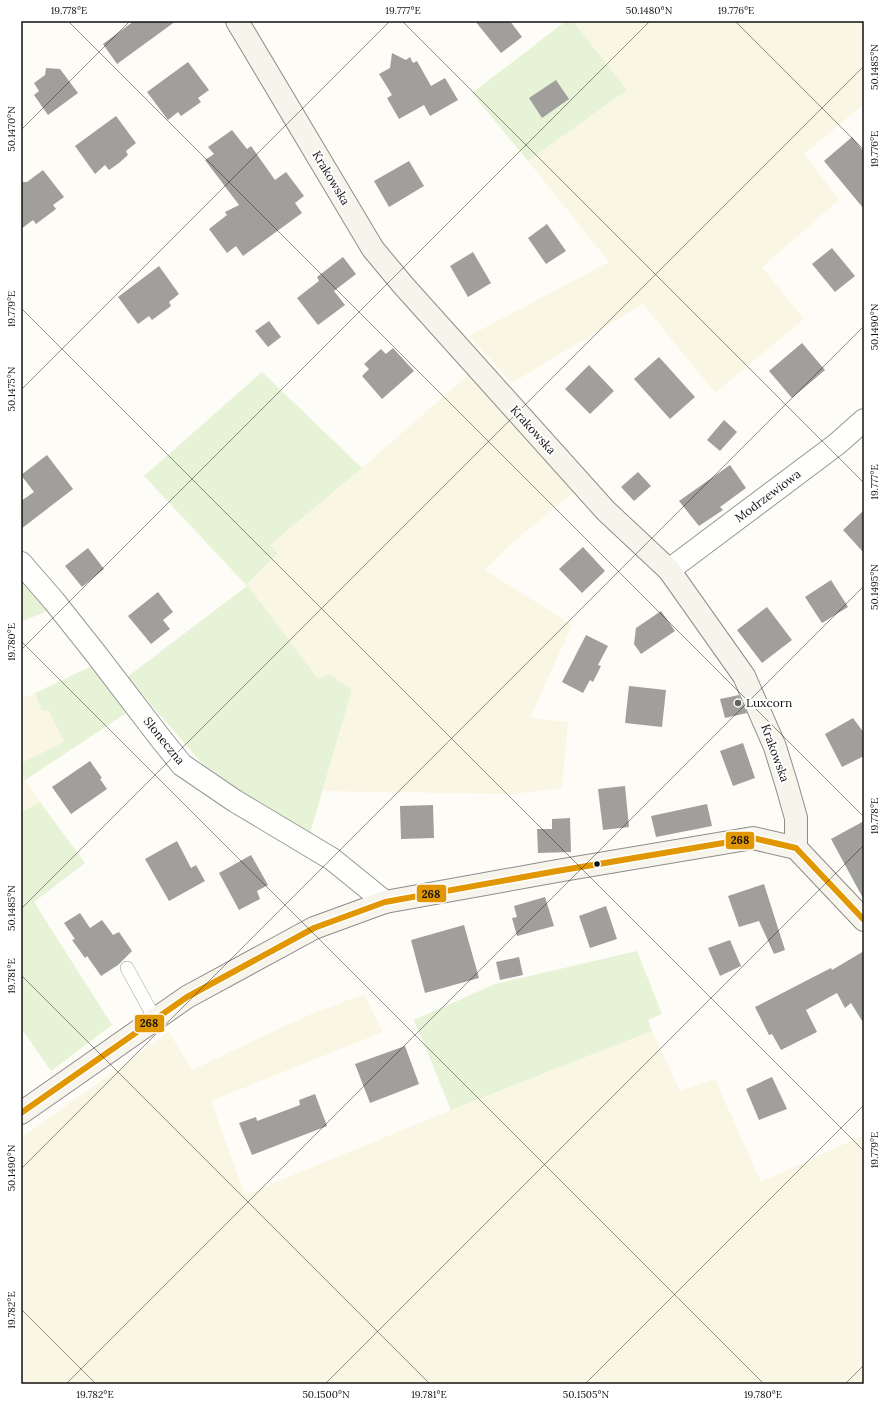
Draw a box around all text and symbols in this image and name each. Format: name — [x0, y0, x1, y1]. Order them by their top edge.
text: 19.778°E — [51, 4, 87, 17]
text: 19.777°E — [385, 4, 421, 17]
text: 50.1480°N — [626, 4, 673, 17]
text: 19.776°E — [718, 4, 754, 17]
text: 50.1485°N — [868, 44, 881, 90]
text: 50.1470°N — [5, 106, 18, 152]
text: 19.776°E — [868, 131, 881, 167]
street label: Krakowska — [309, 148, 353, 208]
text: 19.779°E — [5, 291, 18, 327]
text: 50.1490°N — [868, 303, 881, 350]
text: 50.1475°N — [5, 366, 18, 411]
street label: Krakowska — [508, 402, 559, 457]
text: 19.777°E — [868, 464, 881, 500]
street label: Modrzewiowa — [732, 466, 804, 525]
text: 50.1495°N — [868, 564, 881, 610]
text: 19.780°E — [5, 623, 18, 661]
place label: Luxcorn — [746, 695, 792, 710]
marker: Luxcorn — [733, 698, 743, 708]
street label: Słoneczna — [141, 714, 188, 768]
street label: Krakowska — [758, 722, 793, 784]
text: 19.778°E — [868, 798, 881, 834]
line badge: 268 — [725, 831, 755, 850]
text: 268 — [731, 833, 749, 847]
unlabelled marker — [592, 859, 602, 869]
line badge: 268 — [416, 884, 447, 903]
text: 50.1485°N — [5, 885, 18, 931]
text: 268 — [422, 887, 440, 901]
text: 19.781°E — [5, 958, 18, 994]
line badge: 268 — [134, 1014, 165, 1033]
text: 268 — [140, 1016, 158, 1030]
text: 19.779°E — [868, 1132, 881, 1168]
text: 50.1490°N — [5, 1144, 18, 1191]
text: 19.782°E — [5, 1291, 18, 1329]
text: 19.782°E — [76, 1388, 114, 1401]
text: 50.1500°N — [302, 1388, 350, 1401]
text: 19.781°E — [411, 1388, 447, 1401]
text: 50.1505°N — [563, 1388, 610, 1401]
text: 19.780°E — [744, 1388, 782, 1401]

